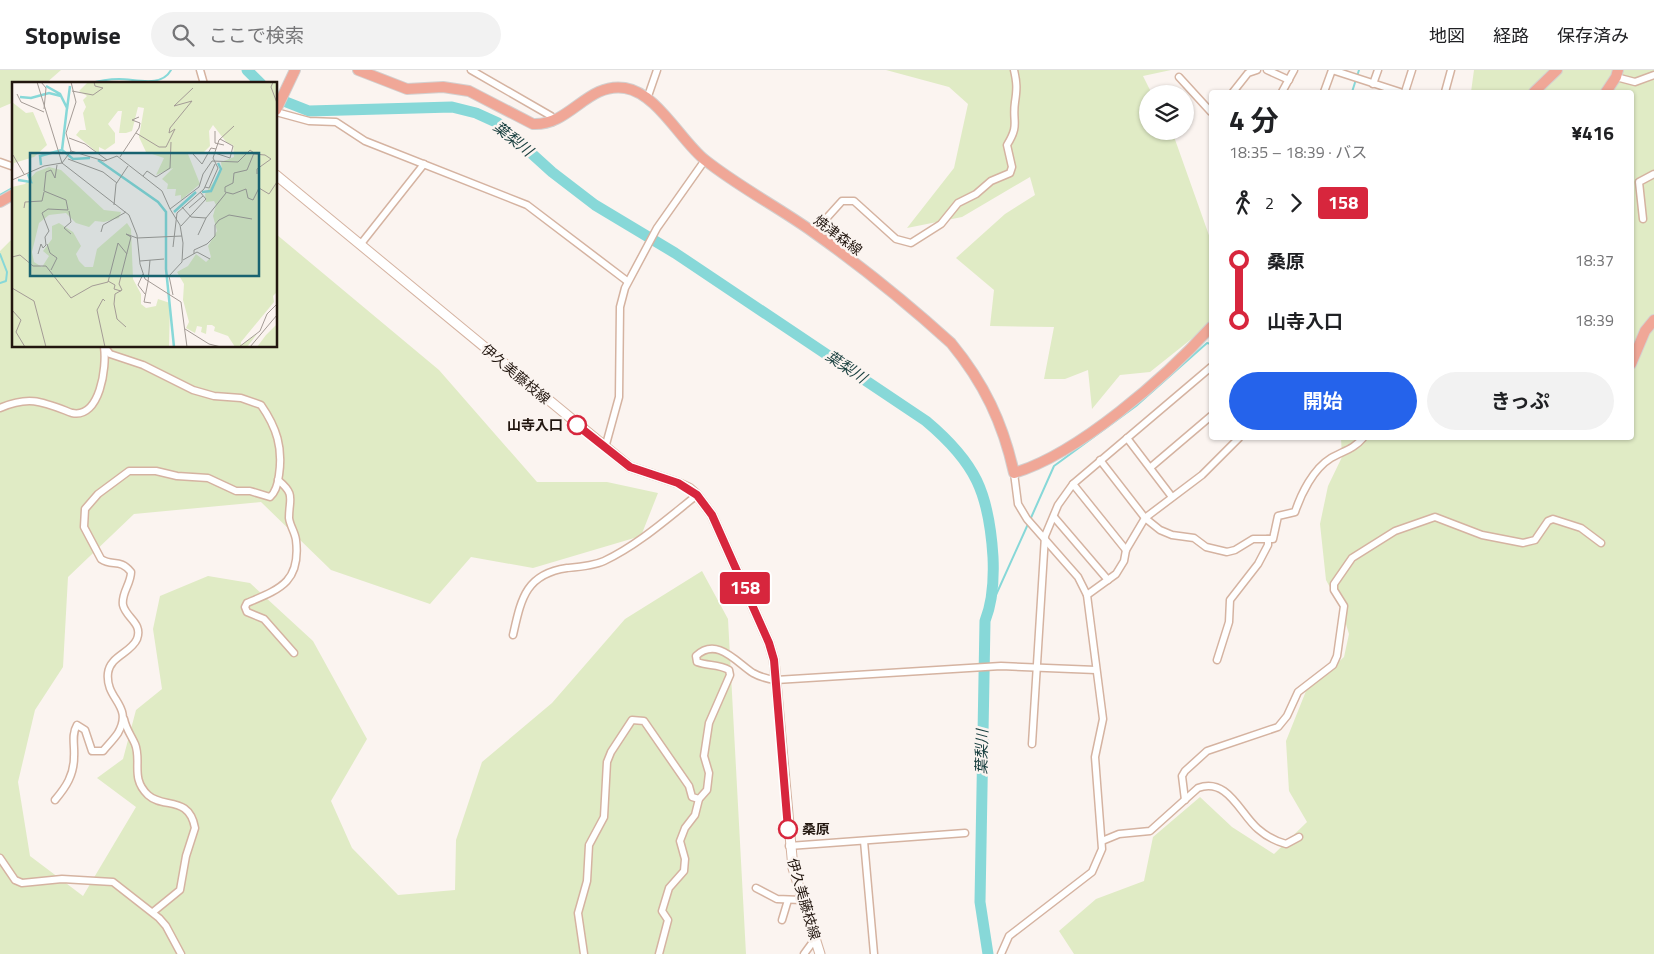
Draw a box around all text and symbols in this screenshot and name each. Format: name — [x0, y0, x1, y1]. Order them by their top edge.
search box — [151, 12, 501, 57]
text: Stopwise — [25, 17, 121, 53]
text: ここで検索 — [209, 20, 304, 49]
icon: search — [169, 21, 197, 49]
text: 地図 — [1429, 22, 1465, 49]
text: 経路 — [1493, 22, 1529, 49]
text: 保存済み — [1557, 22, 1629, 49]
inset map — [12, 82, 278, 348]
map controls — [1139, 85, 1194, 140]
button: layers — [1139, 85, 1194, 140]
text: 4 分 — [1229, 98, 1279, 141]
water label: 葉梨川 — [489, 116, 540, 163]
text: ¥416 — [1571, 118, 1614, 147]
text: 18:35 – 18:39 · バス — [1229, 140, 1367, 164]
icon: walk — [1229, 189, 1257, 217]
icon: forward — [1282, 189, 1310, 217]
text: 158 — [1328, 189, 1358, 216]
text: 2 — [1265, 191, 1274, 215]
street label: 焼津森線 — [810, 209, 867, 260]
text: 桑原 — [1267, 246, 1305, 275]
text: 18:37 — [1575, 248, 1614, 272]
text: 山寺入口 — [1267, 306, 1343, 335]
text: 18:39 — [1575, 308, 1614, 332]
street label: 伊久美藤枝線 — [477, 339, 555, 409]
water label: 葉梨川 — [821, 344, 873, 390]
button: 開始 — [1229, 372, 1417, 430]
button: きっぷ — [1427, 372, 1614, 430]
place label: 山寺入口 — [507, 414, 563, 435]
marker: 山寺入口 — [567, 415, 587, 435]
line badge: 158 — [716, 572, 774, 604]
text: 158 — [730, 574, 760, 601]
water label: 葉梨川 — [970, 727, 993, 775]
place label: 桑原 — [802, 818, 830, 839]
marker: 桑原 — [778, 819, 798, 839]
street label: 伊久美藤枝線 — [783, 856, 826, 942]

